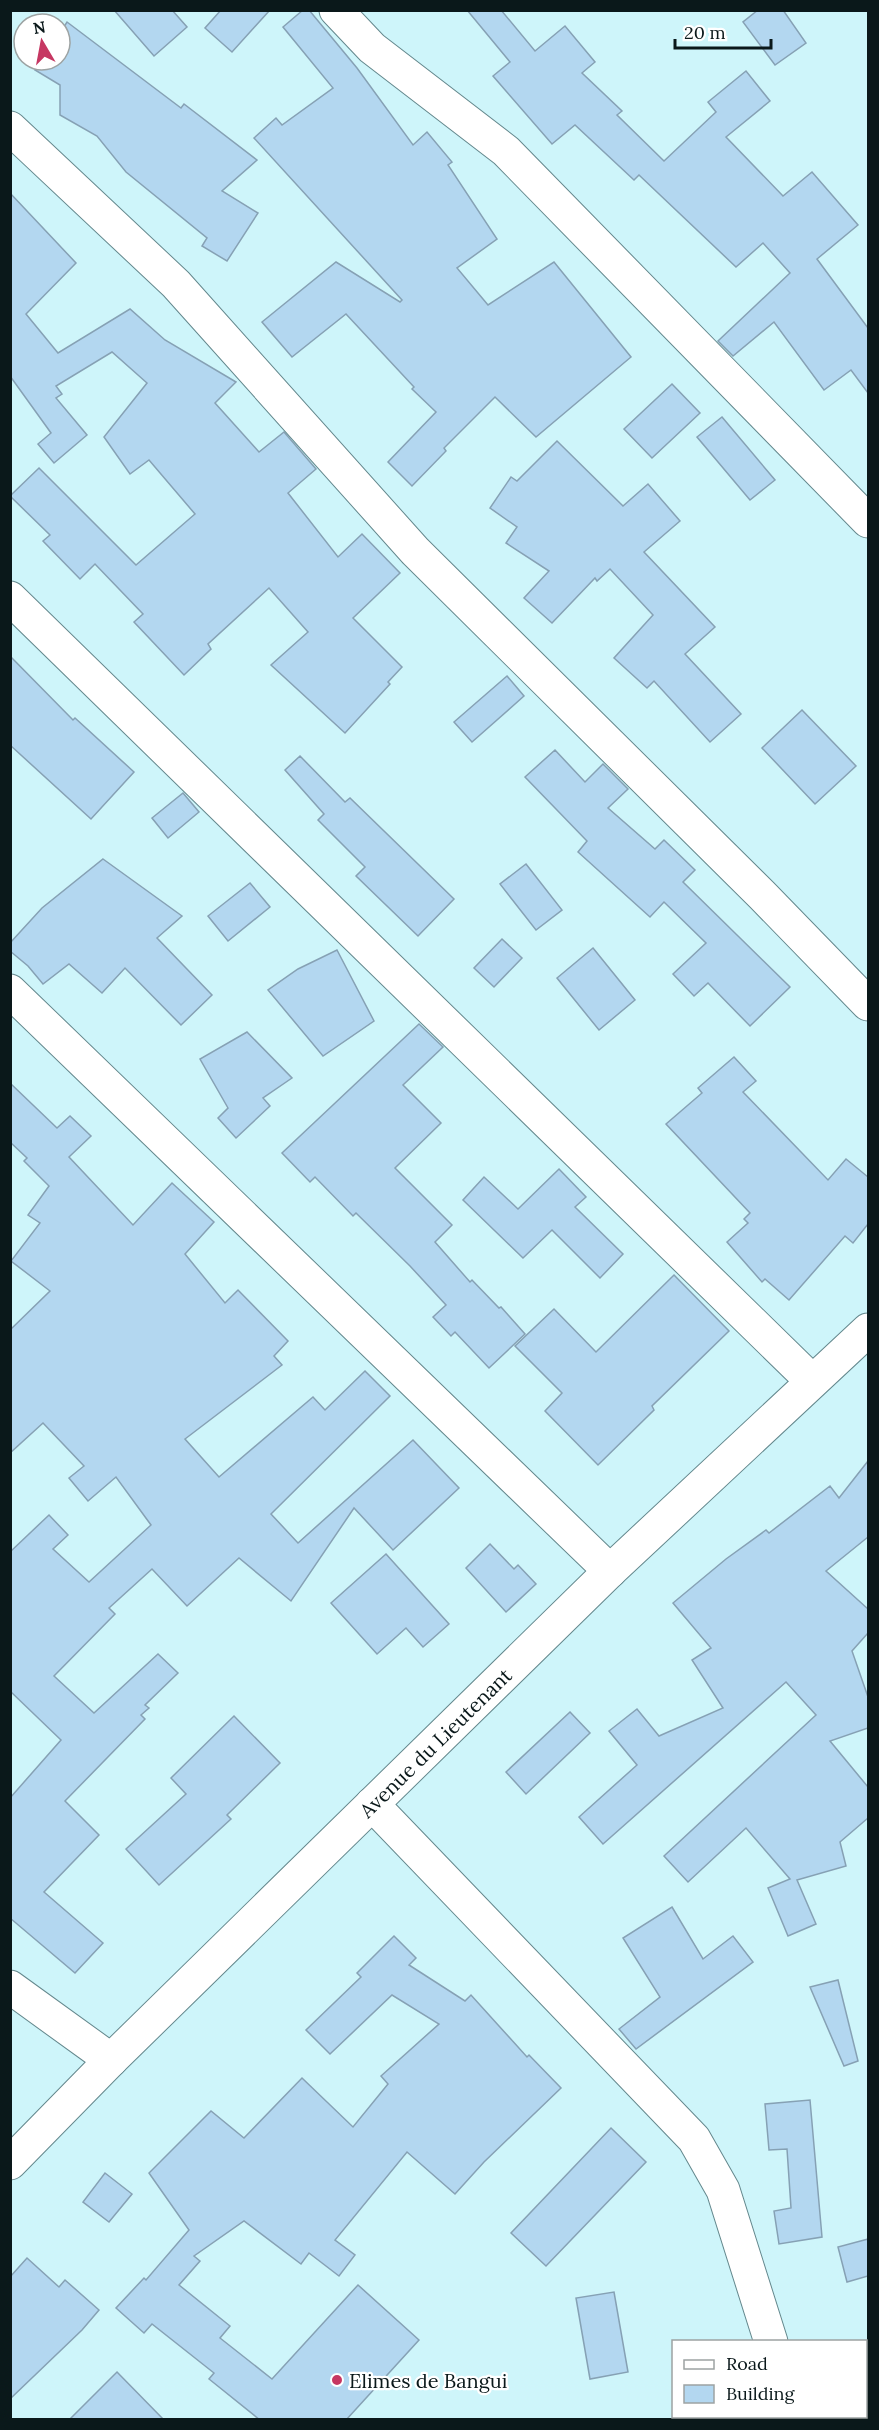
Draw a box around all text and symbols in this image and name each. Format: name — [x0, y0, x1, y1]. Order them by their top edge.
north arrow — [12, 12, 72, 72]
scale bar — [675, 12, 771, 50]
text: N — [32, 16, 47, 38]
text: 20 m — [684, 21, 726, 44]
street label: Avenue du Lieutenant — [353, 1662, 517, 1823]
legend — [672, 2340, 867, 2418]
text: Road — [726, 2352, 768, 2375]
place label: Elimes de Bangui — [349, 2368, 507, 2393]
marker: Elimes de Bangui — [330, 2373, 344, 2387]
text: Building — [726, 2382, 796, 2405]

